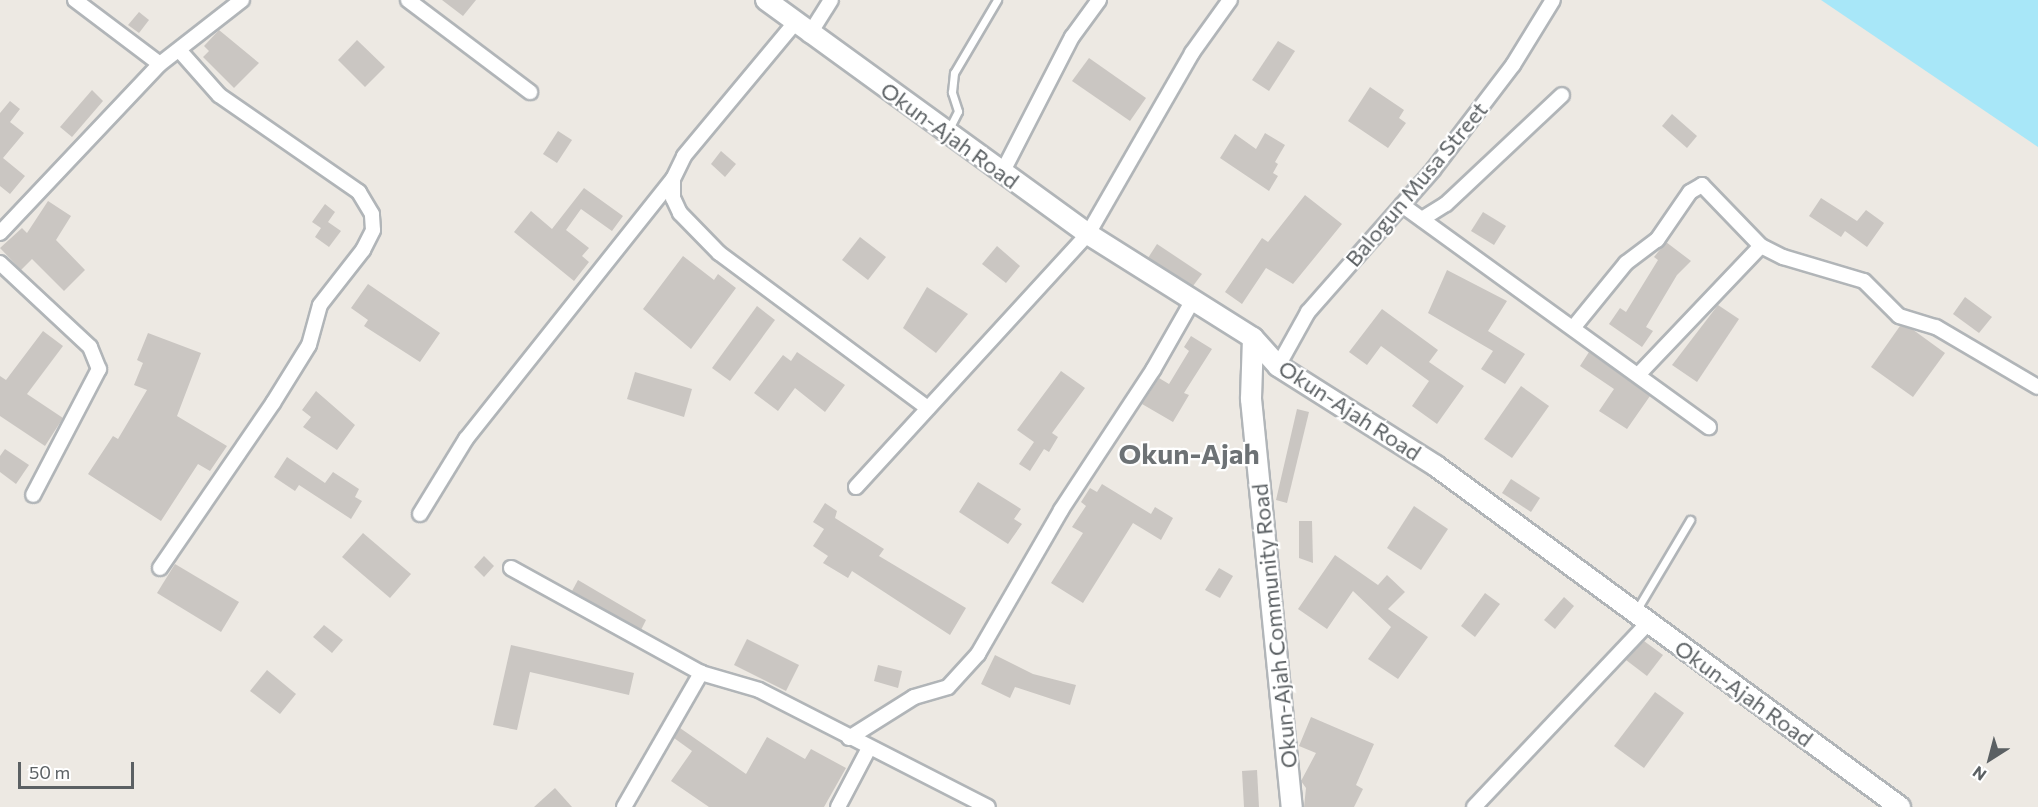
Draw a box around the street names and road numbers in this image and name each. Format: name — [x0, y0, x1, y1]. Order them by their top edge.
street label: Okun-Ajah Road — [876, 76, 1024, 194]
street label: Balogun Musa Street — [1339, 96, 1493, 272]
street label: Okun-Ajah Road — [1274, 354, 1426, 466]
street label: Okun-Ajah Community Road — [1246, 482, 1302, 770]
street label: Okun-Ajah Road — [1670, 634, 1818, 752]

